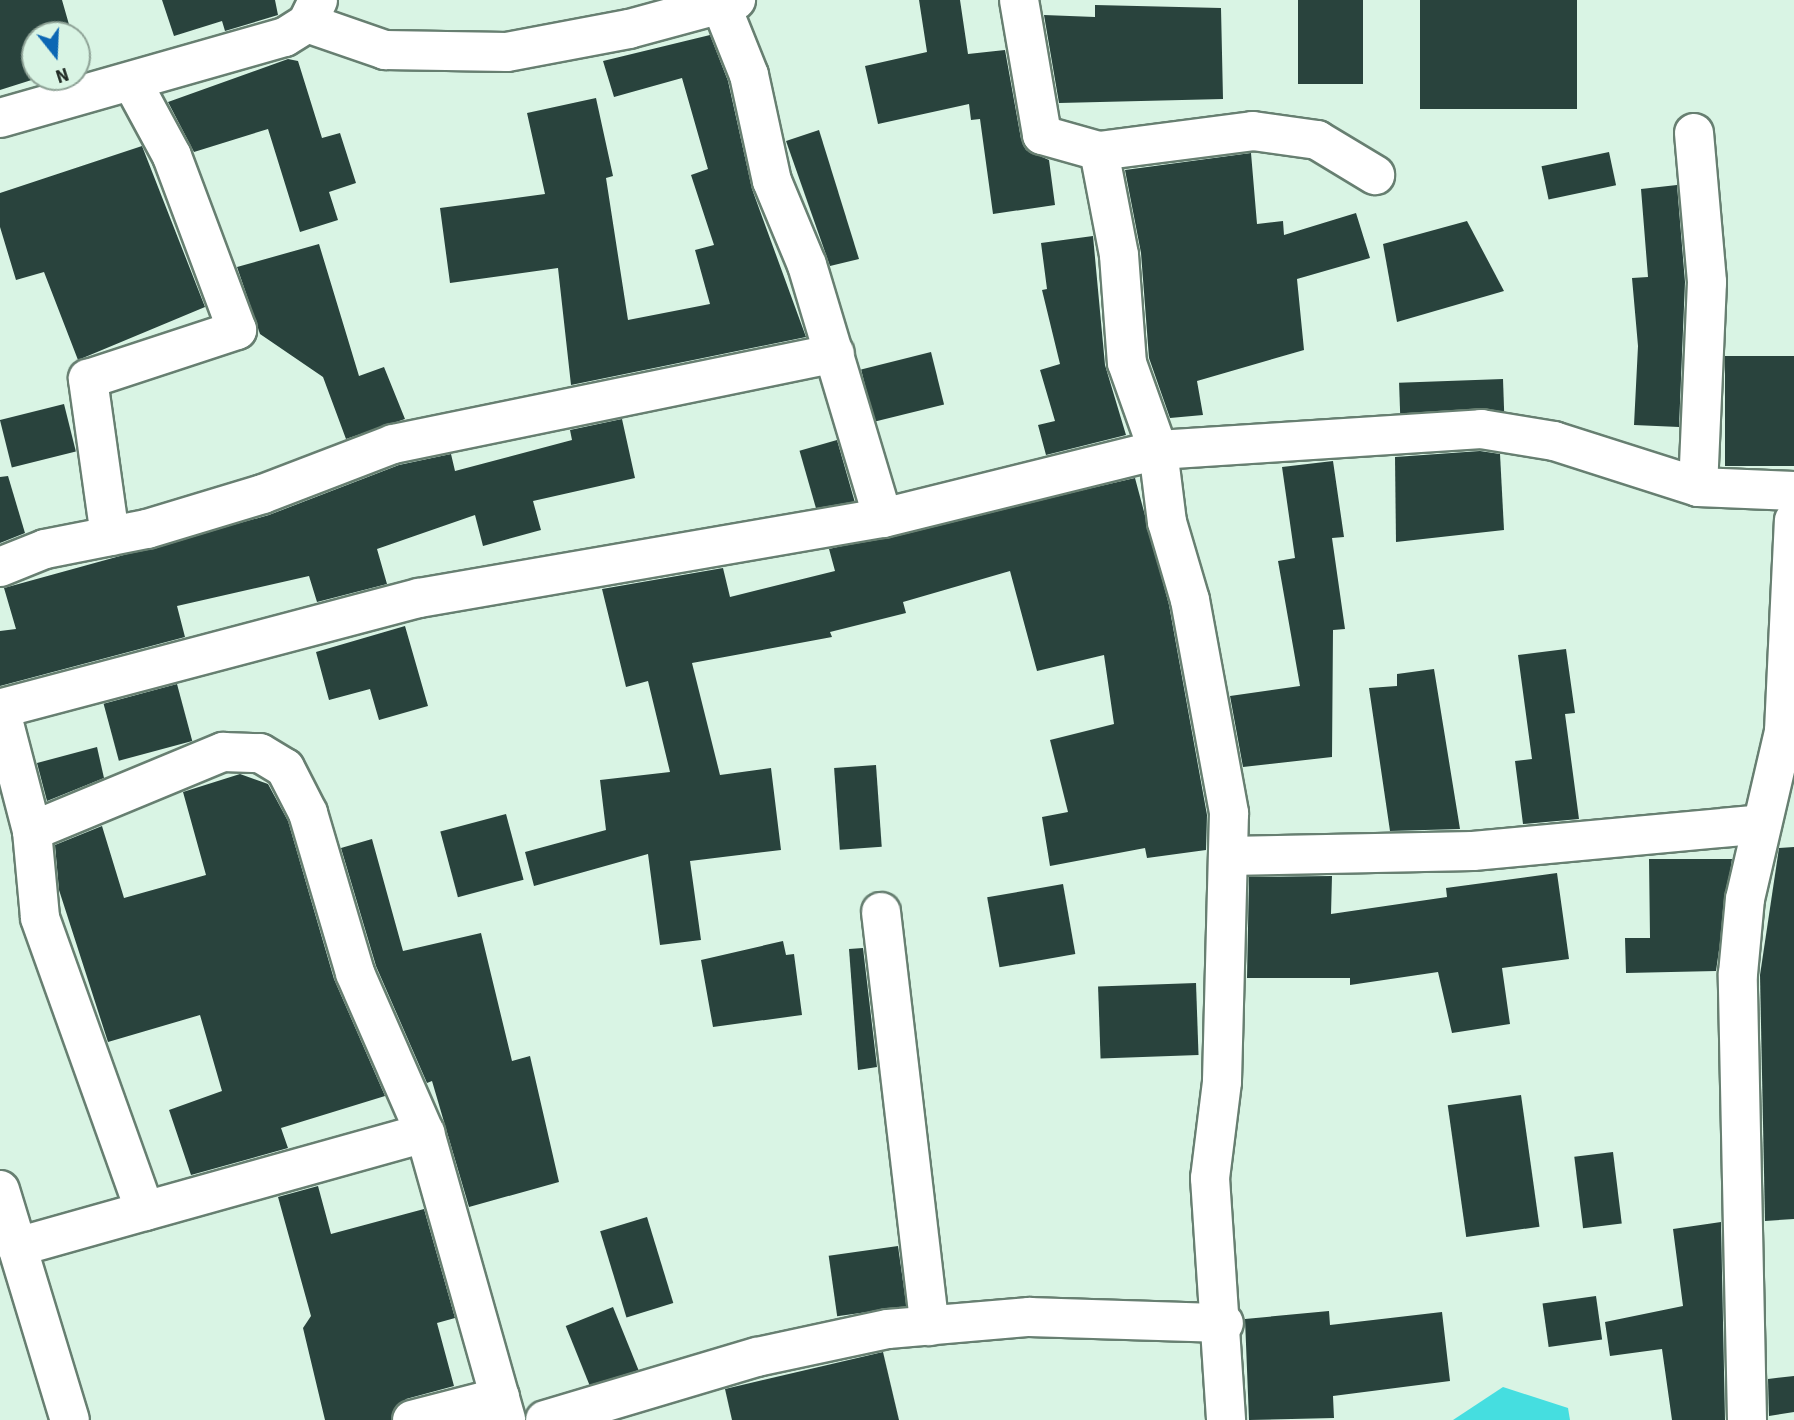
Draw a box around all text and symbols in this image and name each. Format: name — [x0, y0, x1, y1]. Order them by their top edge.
north arrow — [21, 21, 91, 91]
text: N — [52, 60, 72, 89]

